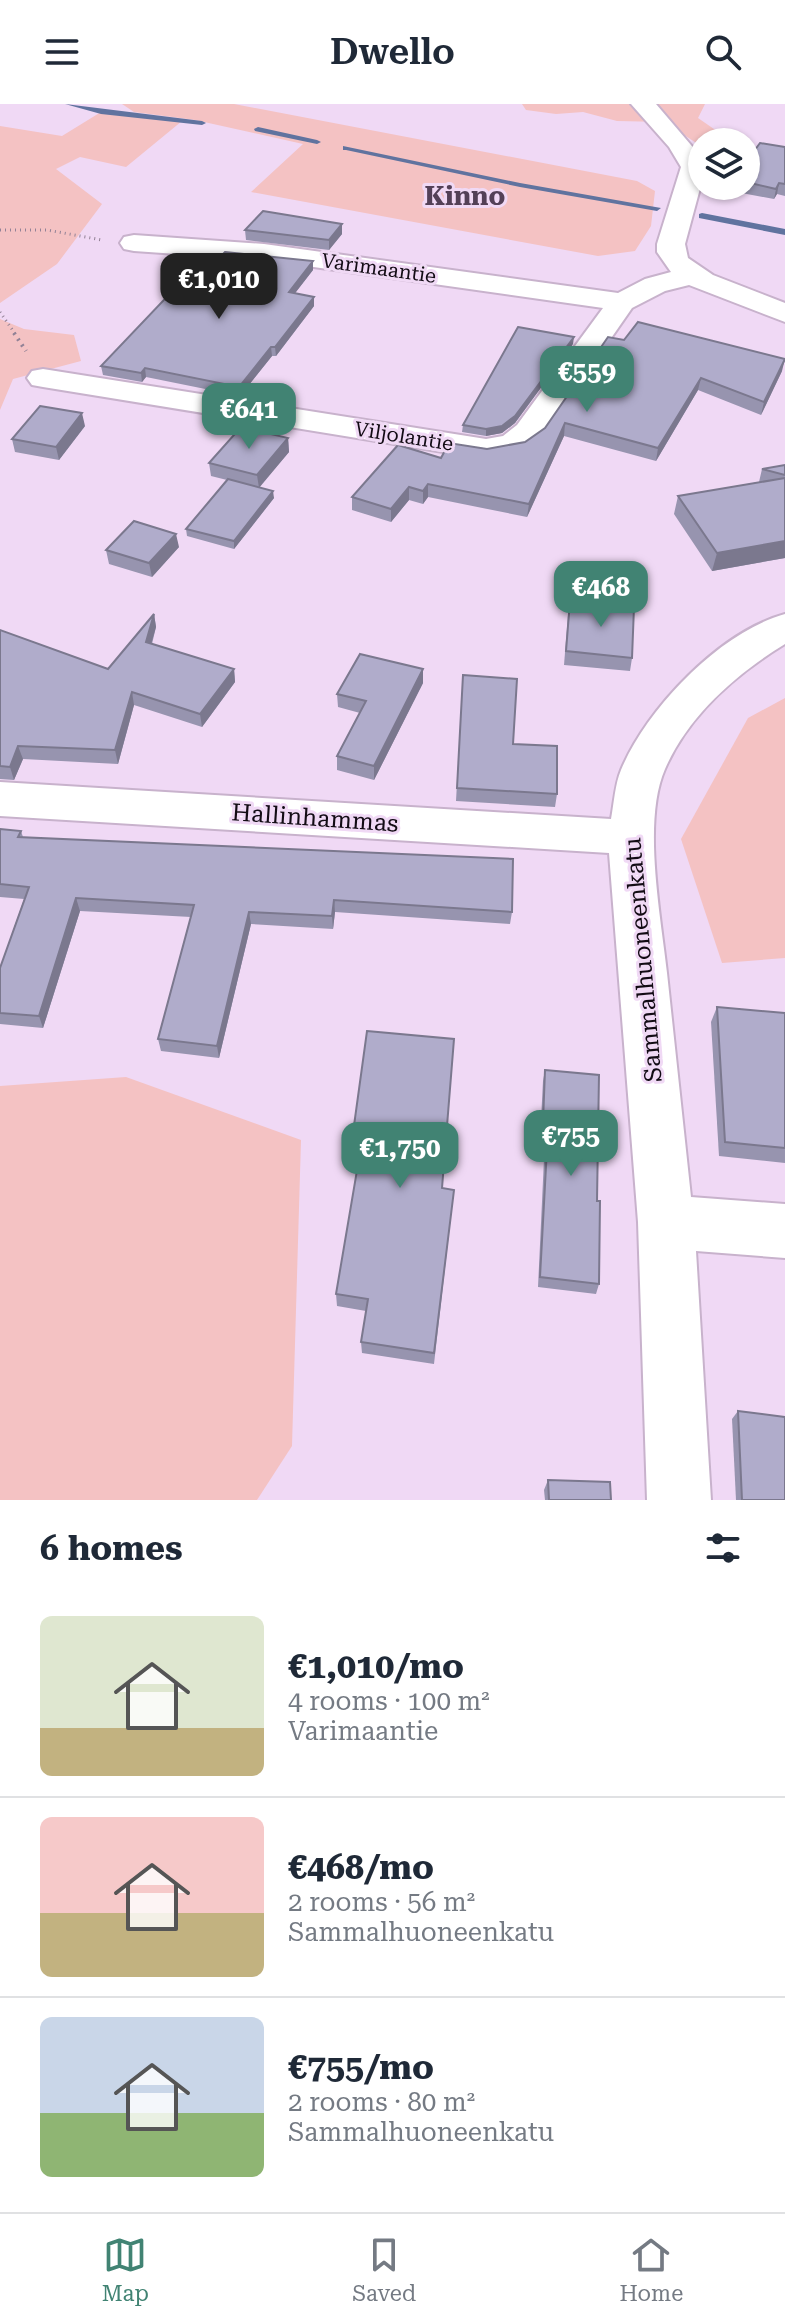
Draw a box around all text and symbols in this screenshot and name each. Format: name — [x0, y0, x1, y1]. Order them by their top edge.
icon: menu — [40, 30, 84, 74]
icon: search — [701, 30, 745, 74]
text: Dwello — [330, 31, 455, 73]
map controls — [688, 128, 760, 200]
button: layers — [688, 128, 760, 200]
district label: Kinno — [425, 181, 505, 211]
street label: Varimaantie — [320, 248, 438, 288]
pin: €1,010 — [154, 253, 284, 321]
text: €1,010 — [178, 264, 260, 294]
pin: €559 — [540, 346, 634, 414]
text: €559 — [558, 357, 616, 387]
pin: €641 — [202, 383, 296, 451]
text: €641 — [220, 394, 278, 424]
street label: Viljolantie — [353, 416, 455, 456]
pin: €468 — [554, 561, 648, 629]
text: €468 — [572, 572, 630, 602]
street label: Hallinhammas — [231, 798, 399, 838]
street label: Sammalhuoneenkatu — [618, 837, 668, 1083]
pin: €755 — [524, 1110, 618, 1178]
text: €755 — [542, 1121, 600, 1151]
pin: €1,750 — [335, 1122, 465, 1190]
text: €1,750 — [359, 1133, 441, 1163]
icon: filters — [701, 1526, 745, 1570]
text: 6 homes — [40, 1528, 183, 1568]
text: €1,010/mo — [288, 1646, 464, 1686]
icon: home — [104, 1648, 200, 1744]
text: 4 rooms · 100 m² — [288, 1686, 490, 1716]
text: Varimaantie — [288, 1716, 438, 1746]
text: €468/mo — [288, 1847, 434, 1887]
icon: home — [104, 1849, 200, 1945]
text: 2 rooms · 56 m² — [288, 1887, 475, 1917]
text: Sammalhuoneenkatu — [288, 1917, 554, 1947]
text: €755/mo — [288, 2047, 434, 2087]
icon: home — [104, 2049, 200, 2145]
text: 2 rooms · 80 m² — [288, 2087, 475, 2117]
text: Sammalhuoneenkatu — [288, 2117, 554, 2147]
tab: Map — [102, 2233, 149, 2306]
tab: Saved — [352, 2233, 416, 2306]
tab: Home — [619, 2233, 683, 2306]

